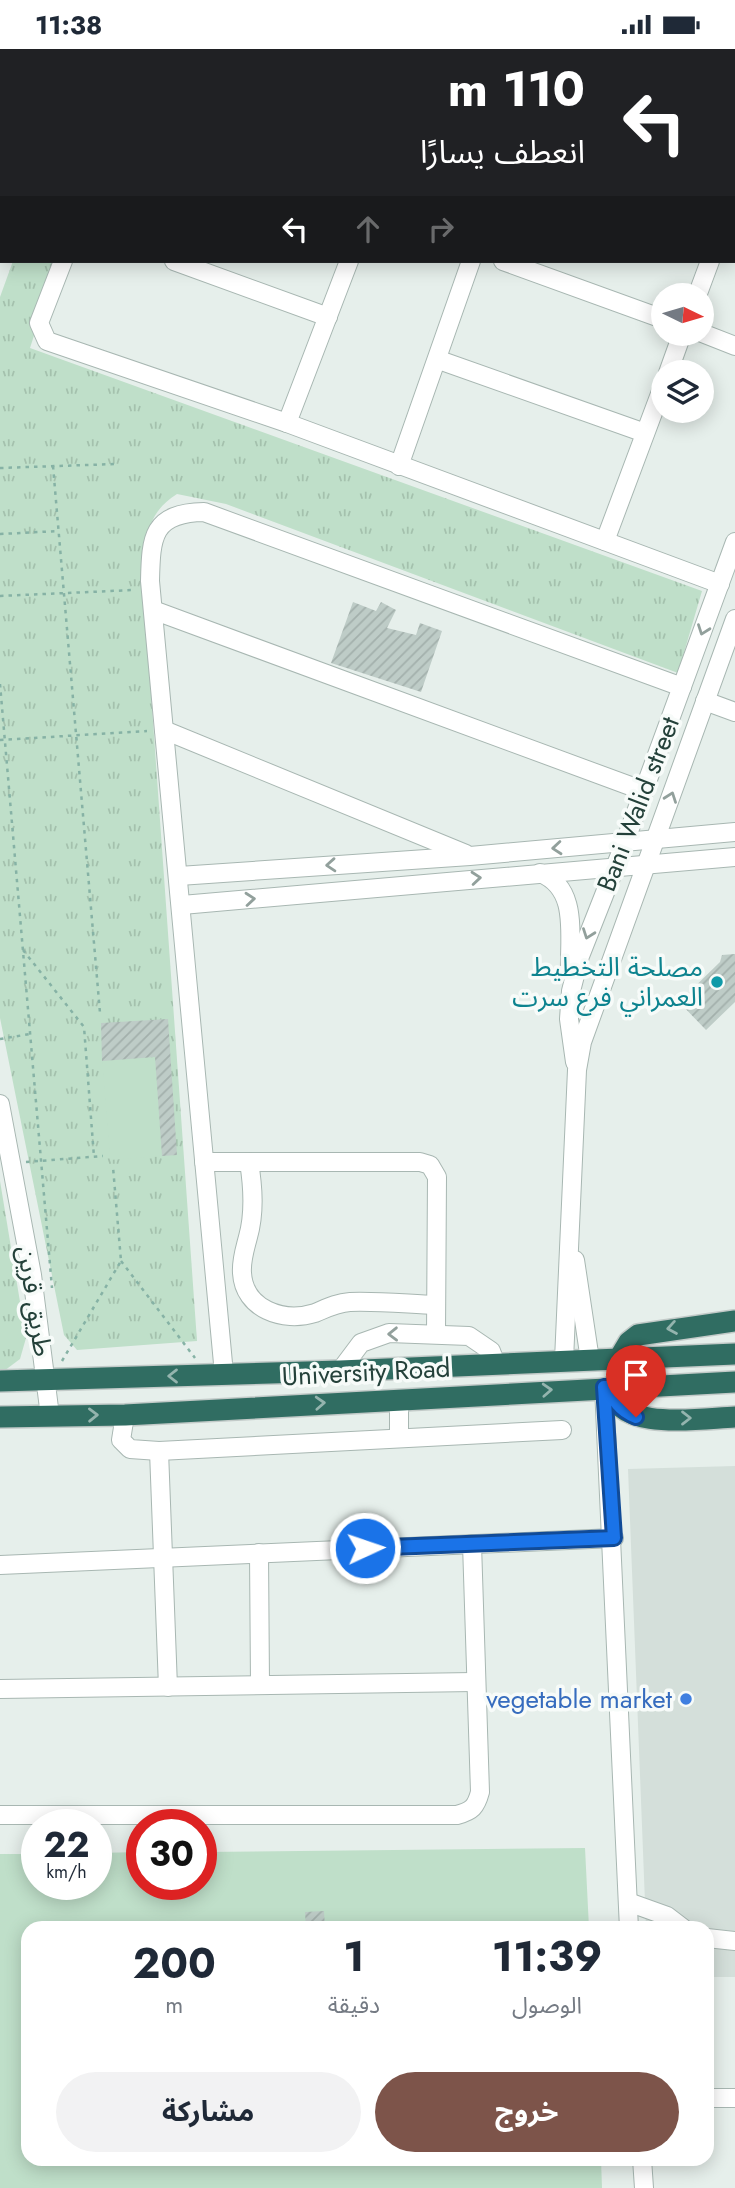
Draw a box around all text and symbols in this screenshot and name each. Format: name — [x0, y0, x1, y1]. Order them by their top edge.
text: 11:38 — [35, 6, 102, 44]
text: 110 m — [448, 54, 585, 124]
icon: left — [609, 77, 700, 168]
text: انعطف يسارًا — [420, 129, 585, 175]
icon: left — [276, 210, 314, 248]
icon: ahead — [349, 210, 387, 248]
icon: right — [422, 210, 460, 248]
north arrow — [651, 283, 714, 347]
map controls — [651, 283, 714, 423]
button: layers — [651, 360, 714, 423]
one-way arrow — [697, 623, 711, 635]
street label: Bani Walid street — [587, 710, 689, 897]
one-way arrow — [662, 791, 676, 803]
one-way arrow — [552, 840, 563, 855]
one-way arrow — [325, 858, 336, 873]
one-way arrow — [471, 871, 482, 886]
one-way arrow — [245, 892, 256, 907]
one-way arrow — [582, 927, 596, 939]
place label: مصلحة التخطيط العمراني فرع سرت — [512, 948, 703, 1017]
marker: مصلحة التخطيط العمراني فرع سرت — [709, 974, 725, 990]
street label: طريق قرين — [8, 1243, 62, 1359]
one-way arrow — [666, 1320, 678, 1335]
one-way arrow — [388, 1326, 398, 1342]
pin — [606, 1345, 666, 1417]
street label: University Road — [281, 1349, 451, 1395]
icon: arrive — [617, 1356, 655, 1394]
one-way arrow — [167, 1368, 178, 1384]
one-way arrow — [542, 1383, 553, 1398]
one-way arrow — [315, 1396, 326, 1411]
one-way arrow — [87, 1408, 98, 1423]
one-way arrow — [681, 1410, 692, 1426]
position arrow — [328, 1511, 402, 1585]
place label: vegetable market — [486, 1680, 673, 1718]
marker: vegetable market — [678, 1691, 694, 1707]
speed limit sign: 30 — [126, 1809, 217, 1900]
text: 22 — [44, 1820, 89, 1870]
text: km/h — [46, 1859, 87, 1885]
text: 1 — [343, 1926, 365, 1987]
text: 11:39 — [492, 1926, 602, 1987]
text: 200 — [133, 1933, 216, 1994]
text: m — [165, 1988, 183, 2022]
text: دقيقة — [328, 1988, 380, 2022]
text: الوصول — [512, 1988, 582, 2022]
button: مشاركة — [56, 2072, 361, 2152]
button: خروج — [375, 2072, 679, 2152]

